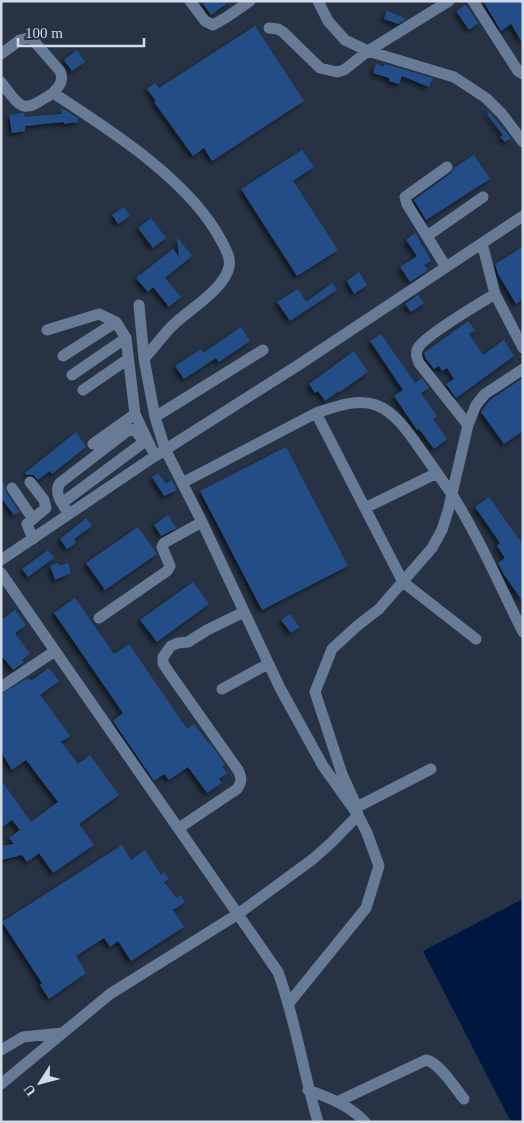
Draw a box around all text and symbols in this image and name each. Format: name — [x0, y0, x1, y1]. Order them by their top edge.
scale bar — [18, 15, 144, 47]
text: 100 m — [25, 25, 63, 41]
north arrow — [15, 1058, 65, 1108]
text: U — [21, 1082, 39, 1099]

